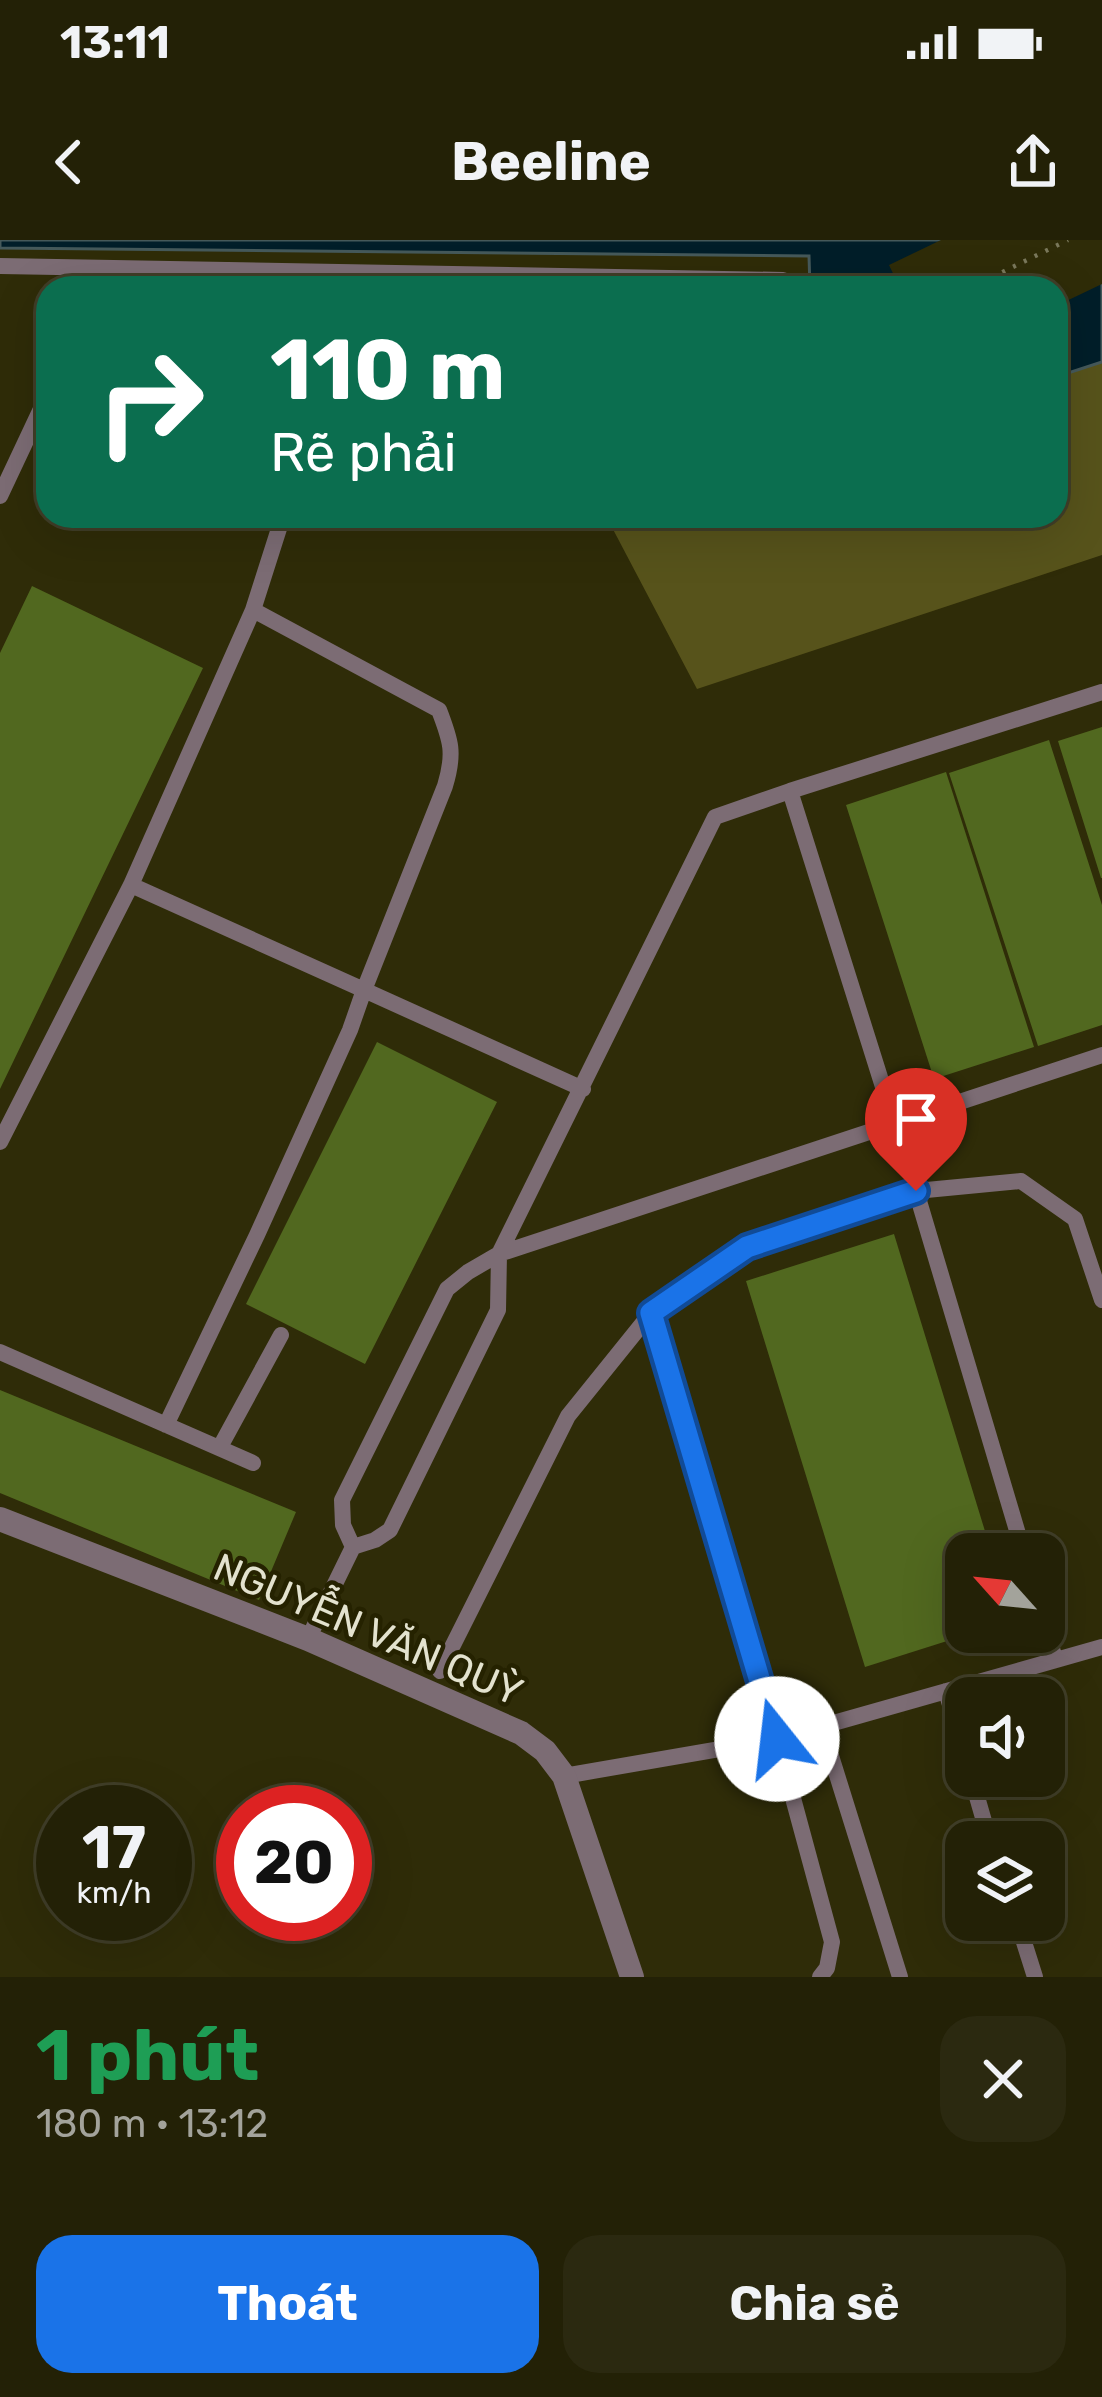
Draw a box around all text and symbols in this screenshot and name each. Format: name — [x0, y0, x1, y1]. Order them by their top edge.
text: 13:11 — [60, 16, 170, 69]
icon: back — [36, 129, 102, 195]
icon: share — [1000, 129, 1066, 195]
text: Beeline — [451, 130, 651, 194]
text: 110 m — [270, 320, 505, 420]
icon: right — [72, 324, 228, 480]
text: Rẽ phải — [270, 421, 457, 485]
pin — [865, 1068, 967, 1191]
icon: arrive — [883, 1086, 949, 1152]
north arrow — [945, 1533, 1065, 1653]
map controls — [945, 1533, 1065, 1941]
street label: NGUYỄN VĂN QUỲ — [207, 1539, 531, 1716]
position arrow — [714, 1676, 840, 1802]
button: sound — [945, 1677, 1065, 1797]
speed limit sign: 20 — [216, 1785, 372, 1941]
text: 17 — [82, 1812, 146, 1883]
button: layers — [945, 1821, 1065, 1941]
text: km/h — [77, 1875, 151, 1911]
text: 1 phút — [36, 2013, 259, 2098]
button: close — [940, 2016, 1066, 2142]
text: 180 m · 13:12 — [36, 2101, 268, 2147]
button: Thoát — [36, 2235, 539, 2373]
button: Chia sẻ — [563, 2235, 1066, 2373]

